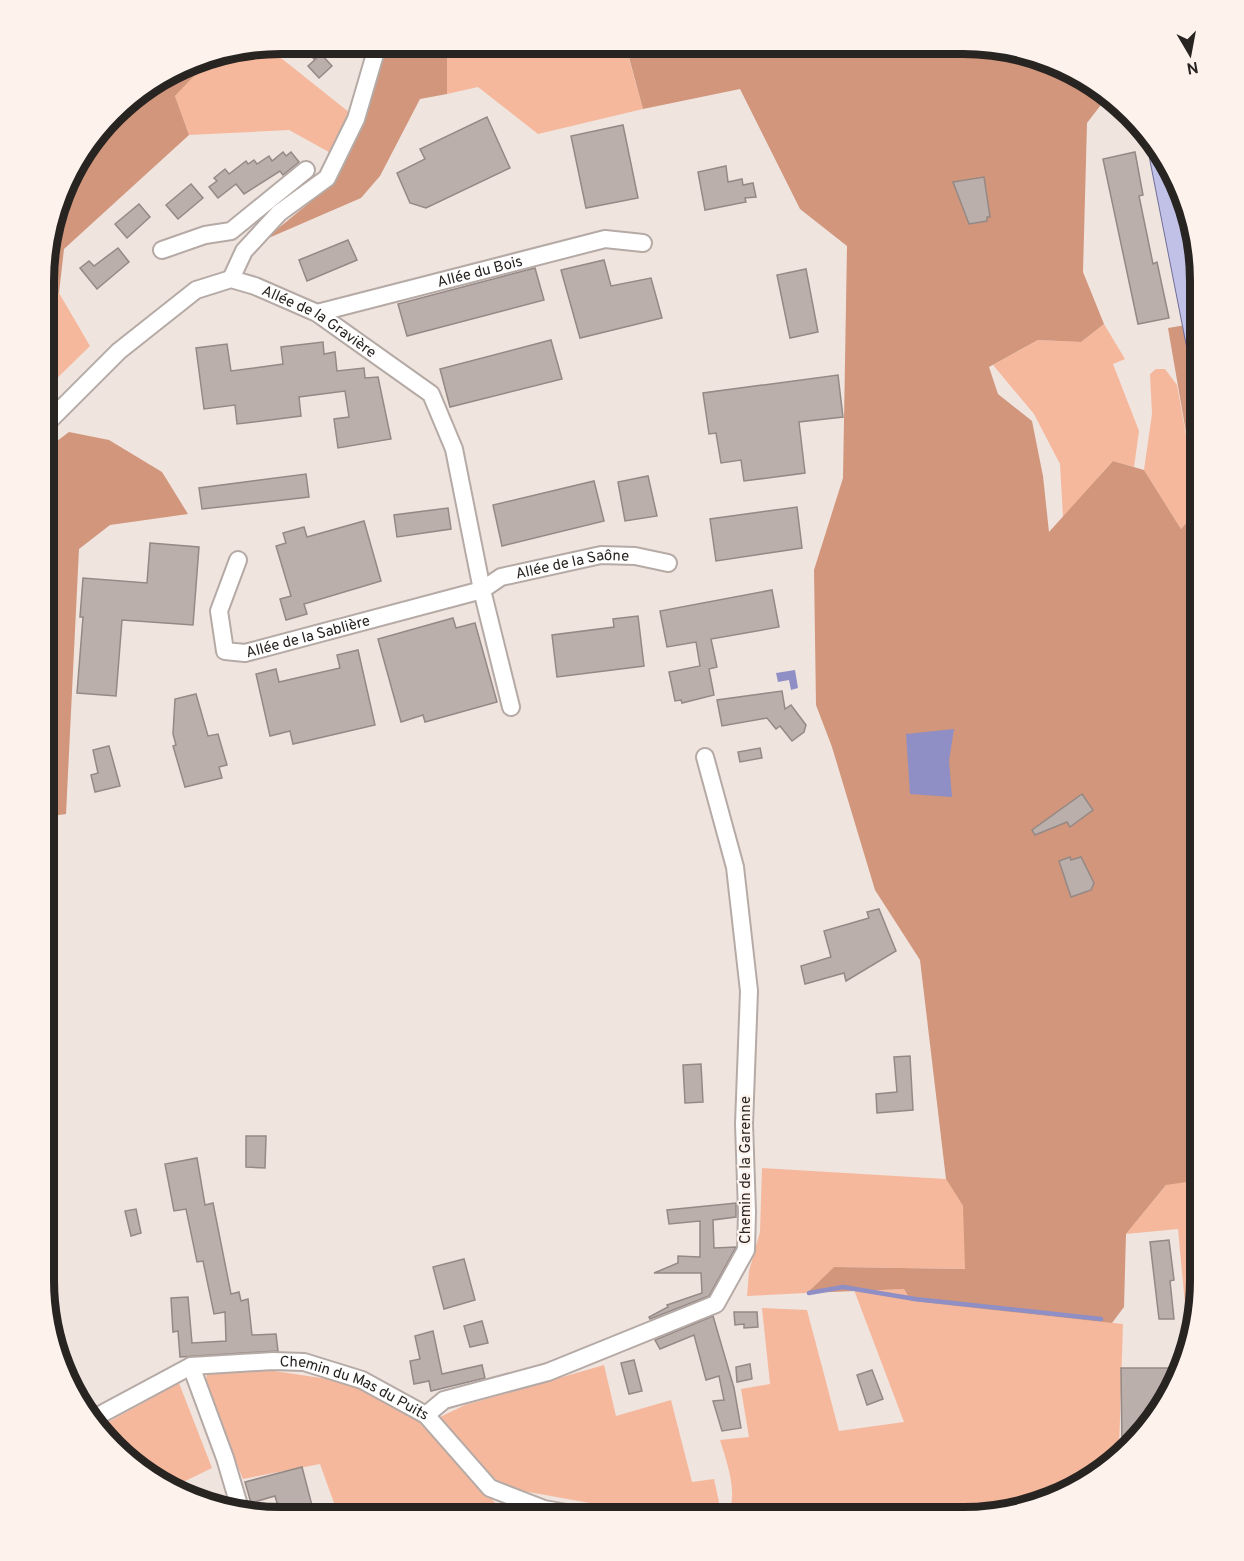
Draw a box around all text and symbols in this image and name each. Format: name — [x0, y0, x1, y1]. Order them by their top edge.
north arrow — [1160, 24, 1220, 84]
text: N — [1185, 56, 1200, 78]
street label: Allée du Bois — [435, 253, 525, 293]
street label: Allée de la Gravière — [258, 282, 379, 363]
street label: Allée de la Saône — [514, 547, 629, 585]
street label: Allée de la Sablière — [244, 612, 372, 663]
street label: Chemin de la Garenne — [737, 1096, 756, 1244]
street label: Chemin du Mas du Puits — [279, 1353, 432, 1426]

